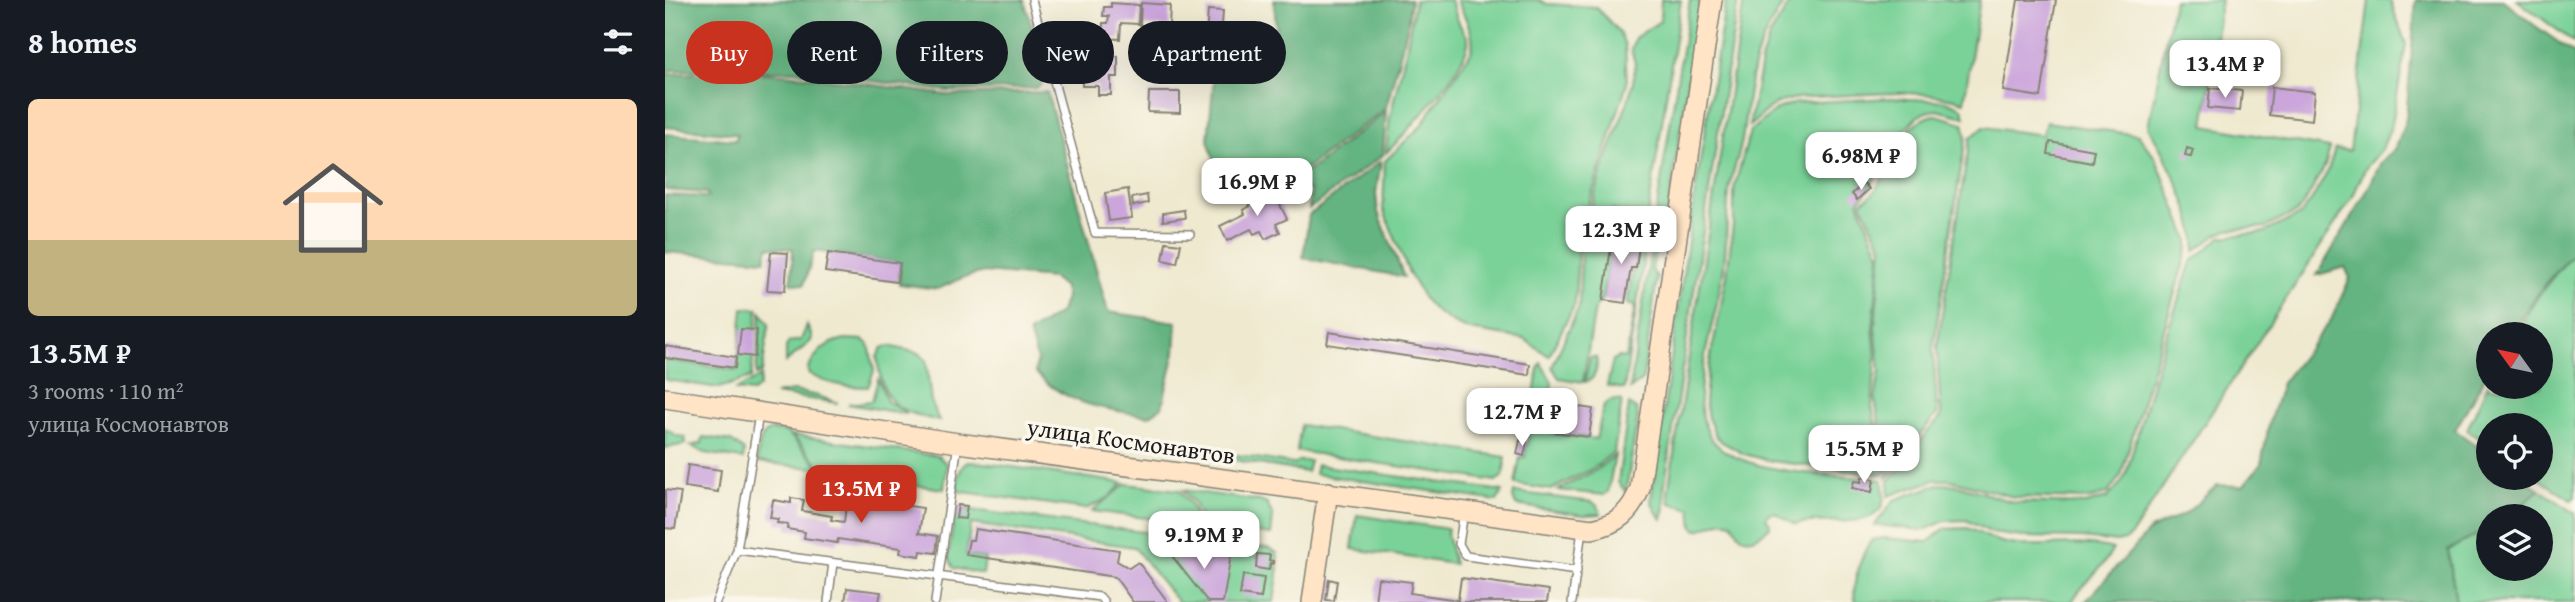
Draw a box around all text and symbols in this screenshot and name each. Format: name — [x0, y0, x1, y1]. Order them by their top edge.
text: 8 homes — [28, 20, 137, 64]
chip: Buy — [686, 21, 773, 84]
chip: Rent — [787, 21, 882, 84]
chip: Filters — [896, 21, 1008, 84]
chip: New — [1022, 21, 1114, 84]
chip: Apartment — [1128, 21, 1286, 84]
icon: filters — [599, 23, 637, 61]
pin: 13.4M ₽ — [2160, 41, 2290, 100]
text: 13.4M ₽ — [2185, 46, 2265, 79]
pin: 6.98M ₽ — [1796, 132, 1926, 192]
text: 6.98M ₽ — [1821, 138, 1901, 171]
icon: home — [270, 145, 396, 271]
pin: 16.9M ₽ — [1192, 158, 1322, 218]
text: 16.9M ₽ — [1217, 164, 1297, 197]
pin: 12.3M ₽ — [1556, 206, 1686, 266]
text: 12.3M ₽ — [1581, 212, 1661, 245]
north arrow — [2476, 322, 2553, 399]
map controls — [2476, 322, 2553, 581]
text: 13.5M ₽ — [28, 330, 131, 374]
text: 3 rooms · 110 m² — [28, 374, 183, 407]
pin: 12.7M ₽ — [1457, 388, 1587, 448]
text: 12.7M ₽ — [1482, 394, 1562, 427]
text: улица Космонавтов — [28, 407, 229, 440]
street label: улица Космонавтов — [1024, 409, 1237, 473]
button: locate — [2476, 413, 2553, 490]
pin: 15.5M ₽ — [1799, 426, 1929, 485]
text: 15.5M ₽ — [1824, 431, 1904, 464]
pin: 13.5M ₽ — [796, 466, 926, 525]
text: 13.5M ₽ — [821, 471, 901, 504]
button: layers — [2476, 504, 2553, 581]
pin: 9.19M ₽ — [1139, 512, 1269, 571]
text: 9.19M ₽ — [1164, 517, 1244, 550]

